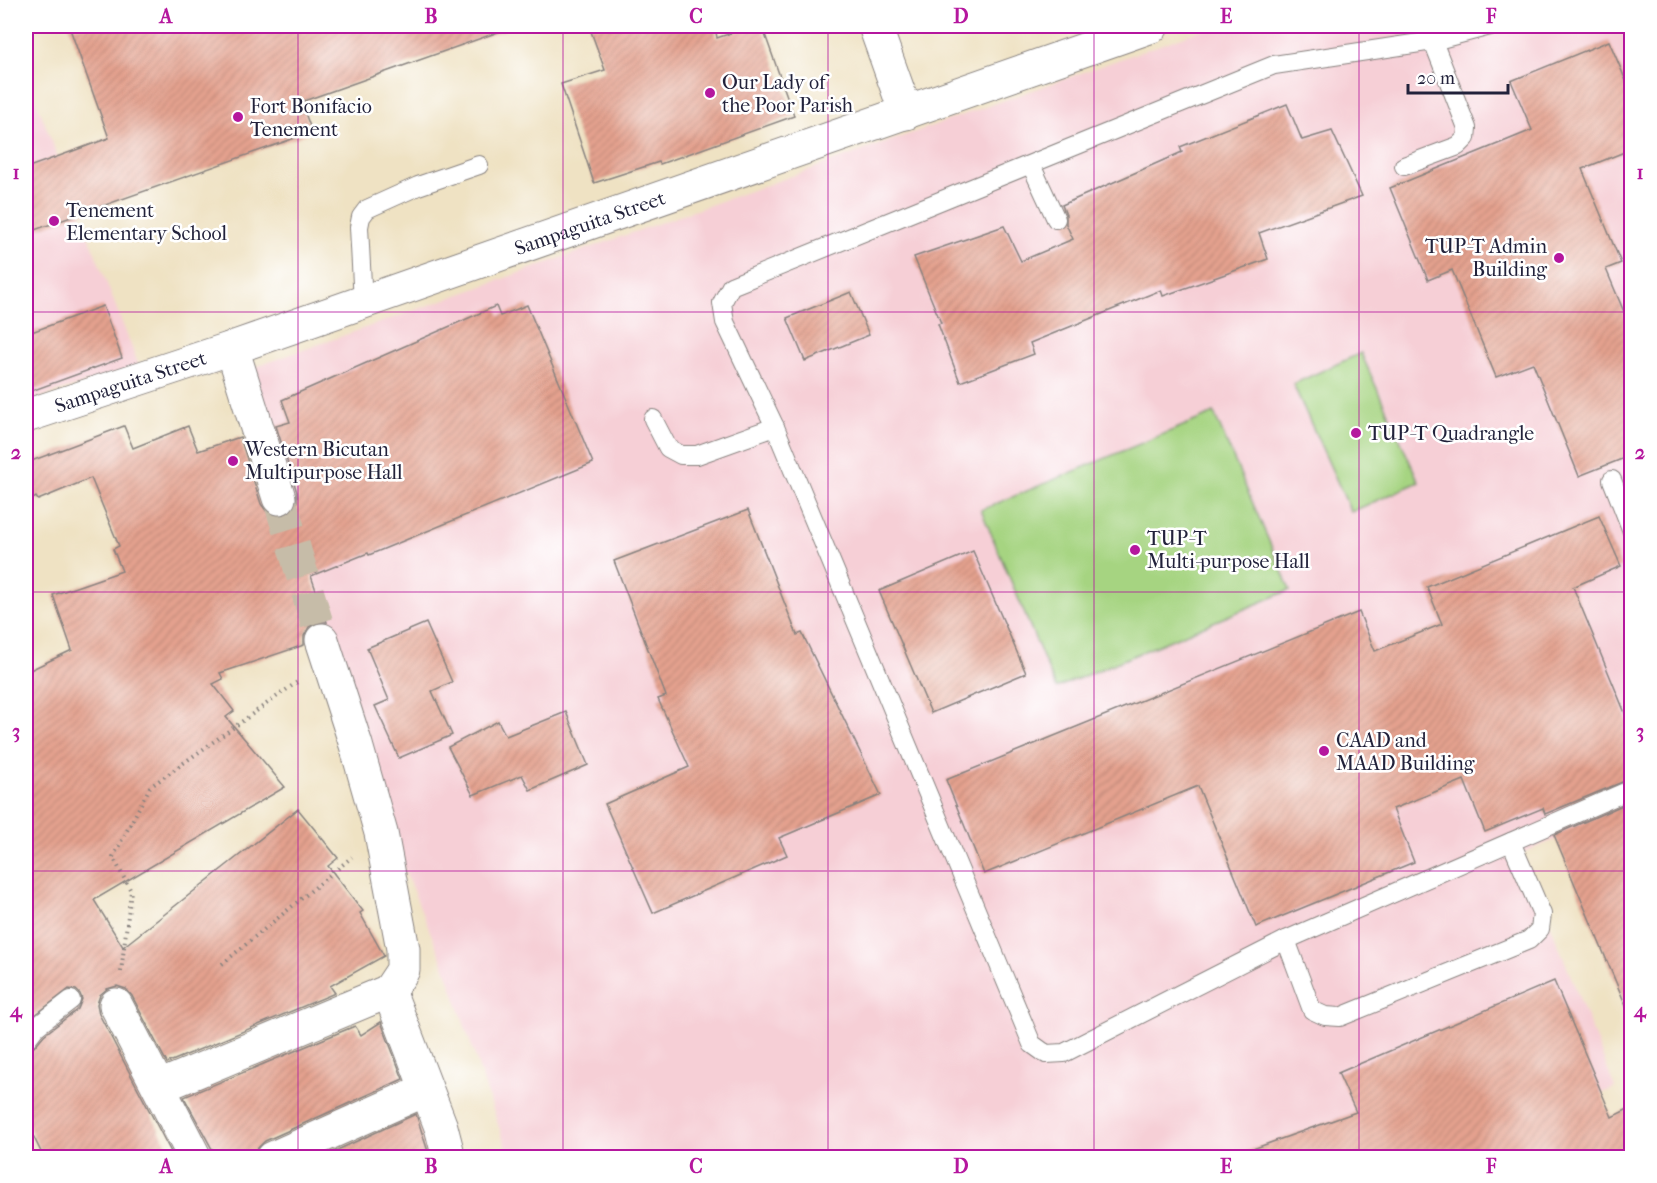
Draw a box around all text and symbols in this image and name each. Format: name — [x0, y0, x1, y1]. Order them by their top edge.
text: A — [158, 5, 174, 28]
text: B — [424, 5, 438, 28]
text: C — [689, 5, 703, 28]
text: D — [953, 5, 969, 28]
text: E — [1220, 5, 1232, 28]
text: F — [1485, 5, 1497, 28]
scale bar — [1408, 57, 1508, 95]
text: 20 m — [1417, 68, 1455, 89]
place label: Our Lady of the Poor Parish — [722, 71, 854, 117]
marker: Our Lady of the Poor Parish — [703, 86, 717, 100]
place label: Fort Bonifacio Tenement — [250, 95, 372, 141]
marker: Fort Bonifacio Tenement — [231, 110, 245, 124]
text: 1 — [12, 161, 20, 184]
text: 1 — [1636, 161, 1644, 184]
street label: Sampaguita Street — [512, 186, 668, 260]
place label: Tenement Elementary School — [66, 199, 228, 245]
marker: Tenement Elementary School — [47, 214, 61, 228]
place label: TUP-T Admin Building — [1425, 235, 1547, 281]
marker: TUP-T Admin Building — [1552, 251, 1566, 265]
street label: Sampaguita Street — [52, 346, 209, 418]
place label: TUP-T Quadrangle — [1368, 422, 1534, 445]
marker: TUP-T Quadrangle — [1349, 426, 1363, 440]
place label: Western Bicutan Multipurpose Hall — [244, 438, 403, 484]
text: 2 — [11, 441, 21, 464]
text: 2 — [1635, 441, 1645, 464]
marker: Western Bicutan Multipurpose Hall — [226, 454, 240, 468]
place label: TUP-T Multi-purpose Hall — [1147, 527, 1310, 573]
marker: TUP-T Multi-purpose Hall — [1128, 543, 1142, 557]
text: 3 — [12, 720, 20, 743]
text: 3 — [1636, 720, 1644, 743]
place label: CAAD and MAAD Building — [1336, 729, 1475, 775]
marker: CAAD and MAAD Building — [1317, 744, 1331, 758]
text: 4 — [9, 999, 23, 1023]
text: 4 — [1633, 999, 1647, 1023]
text: A — [158, 1155, 174, 1178]
text: B — [424, 1155, 438, 1178]
text: C — [689, 1155, 703, 1178]
text: D — [953, 1155, 969, 1178]
text: E — [1220, 1155, 1232, 1178]
text: F — [1485, 1155, 1497, 1178]

